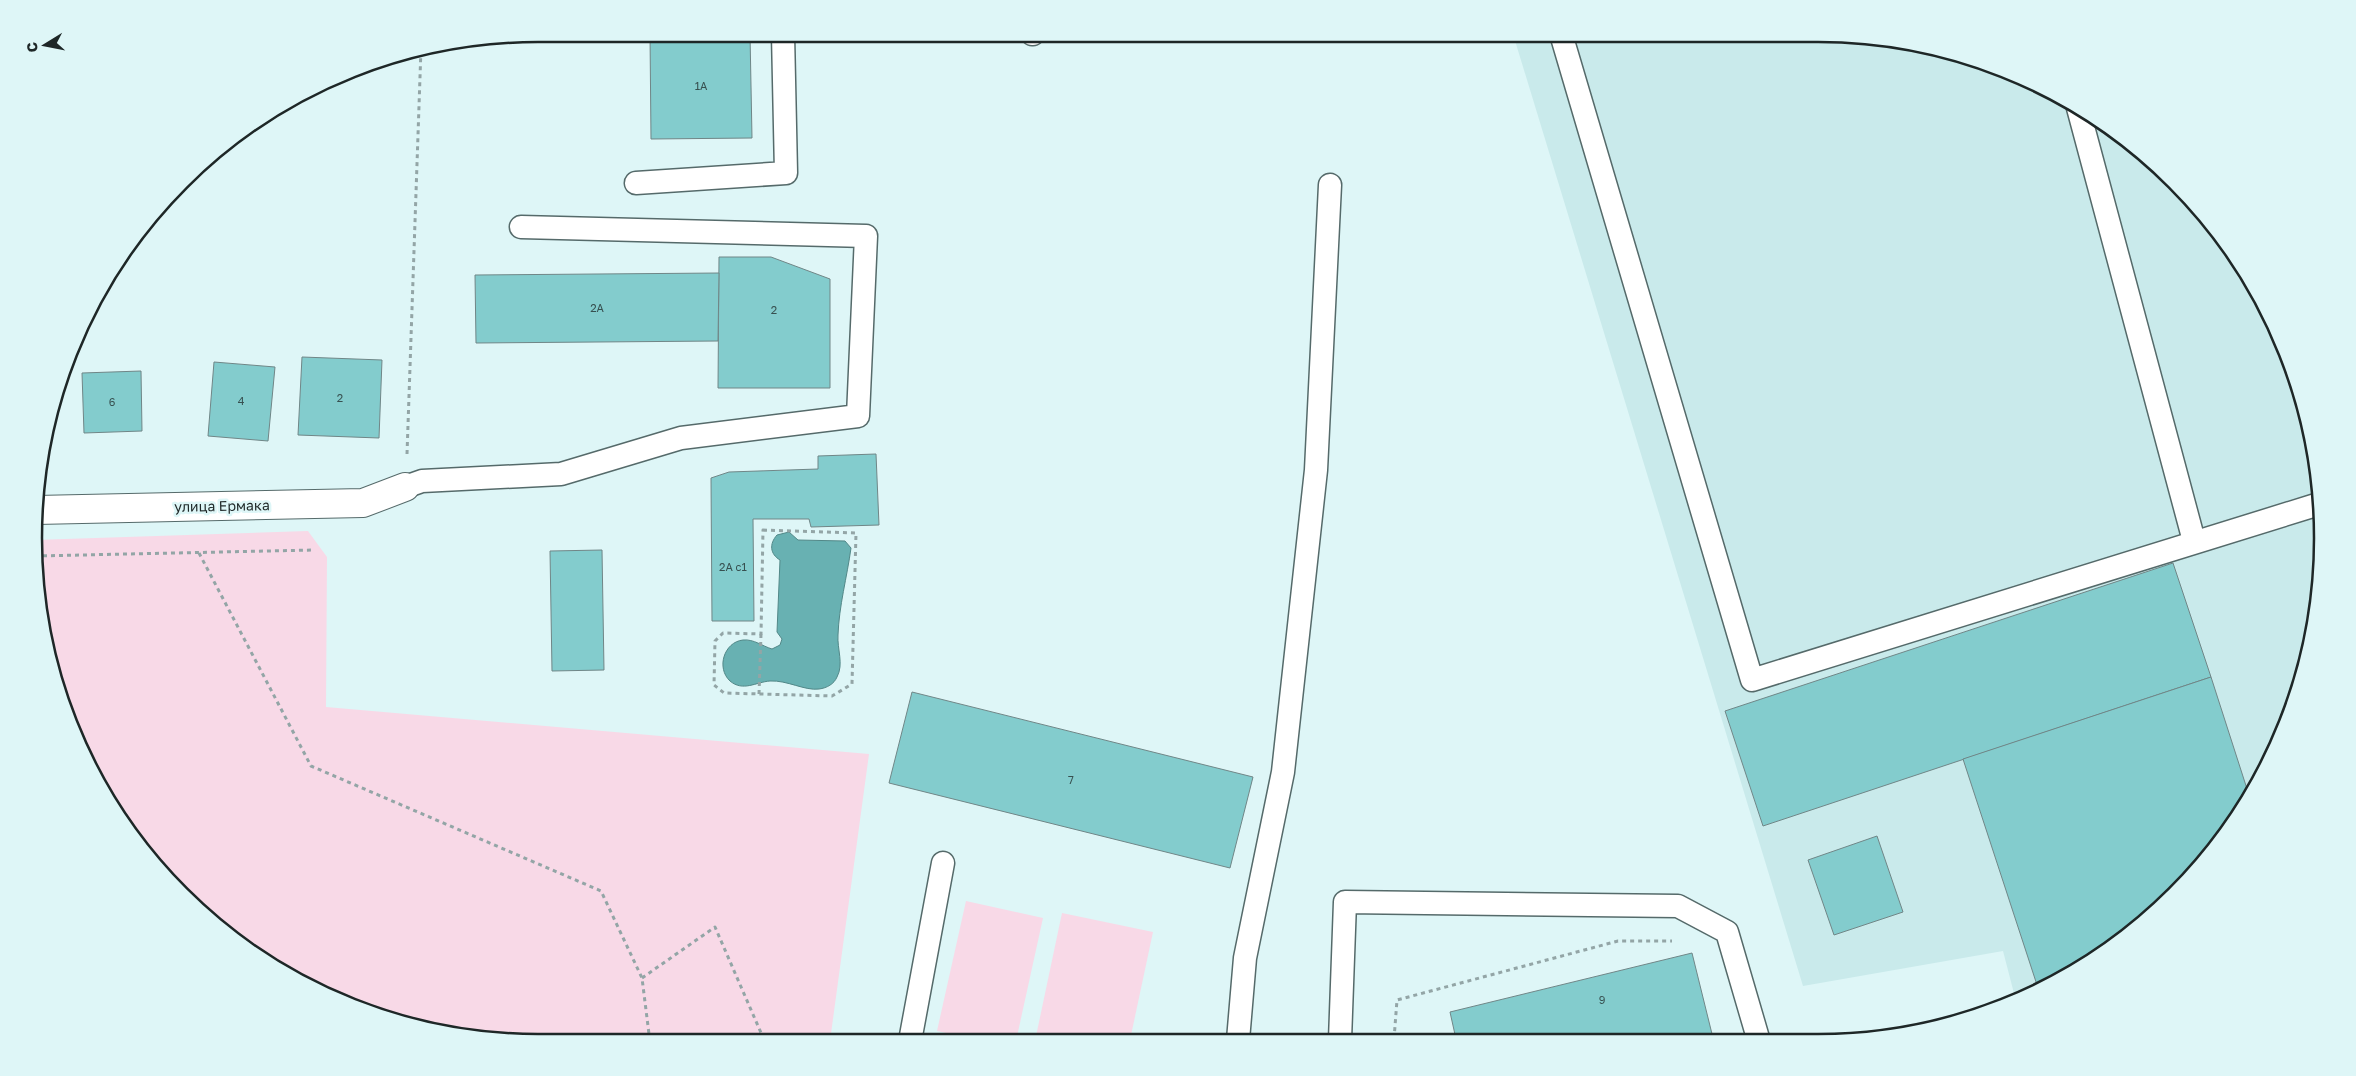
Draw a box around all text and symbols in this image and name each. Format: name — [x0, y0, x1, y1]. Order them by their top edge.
north arrow — [20, 20, 70, 70]
text: С — [22, 41, 41, 54]
house number: 1А — [695, 79, 708, 92]
house number: 2А — [590, 301, 605, 314]
house number: 2 — [771, 303, 777, 316]
house number: 2 — [337, 391, 343, 404]
house number: 4 — [238, 394, 245, 407]
house number: 6 — [109, 395, 116, 408]
street label: улица Ермака — [174, 496, 270, 515]
house number: 2А с1 — [719, 560, 747, 573]
house number: 7 — [1068, 773, 1074, 786]
house number: 9 — [1599, 993, 1605, 1006]

